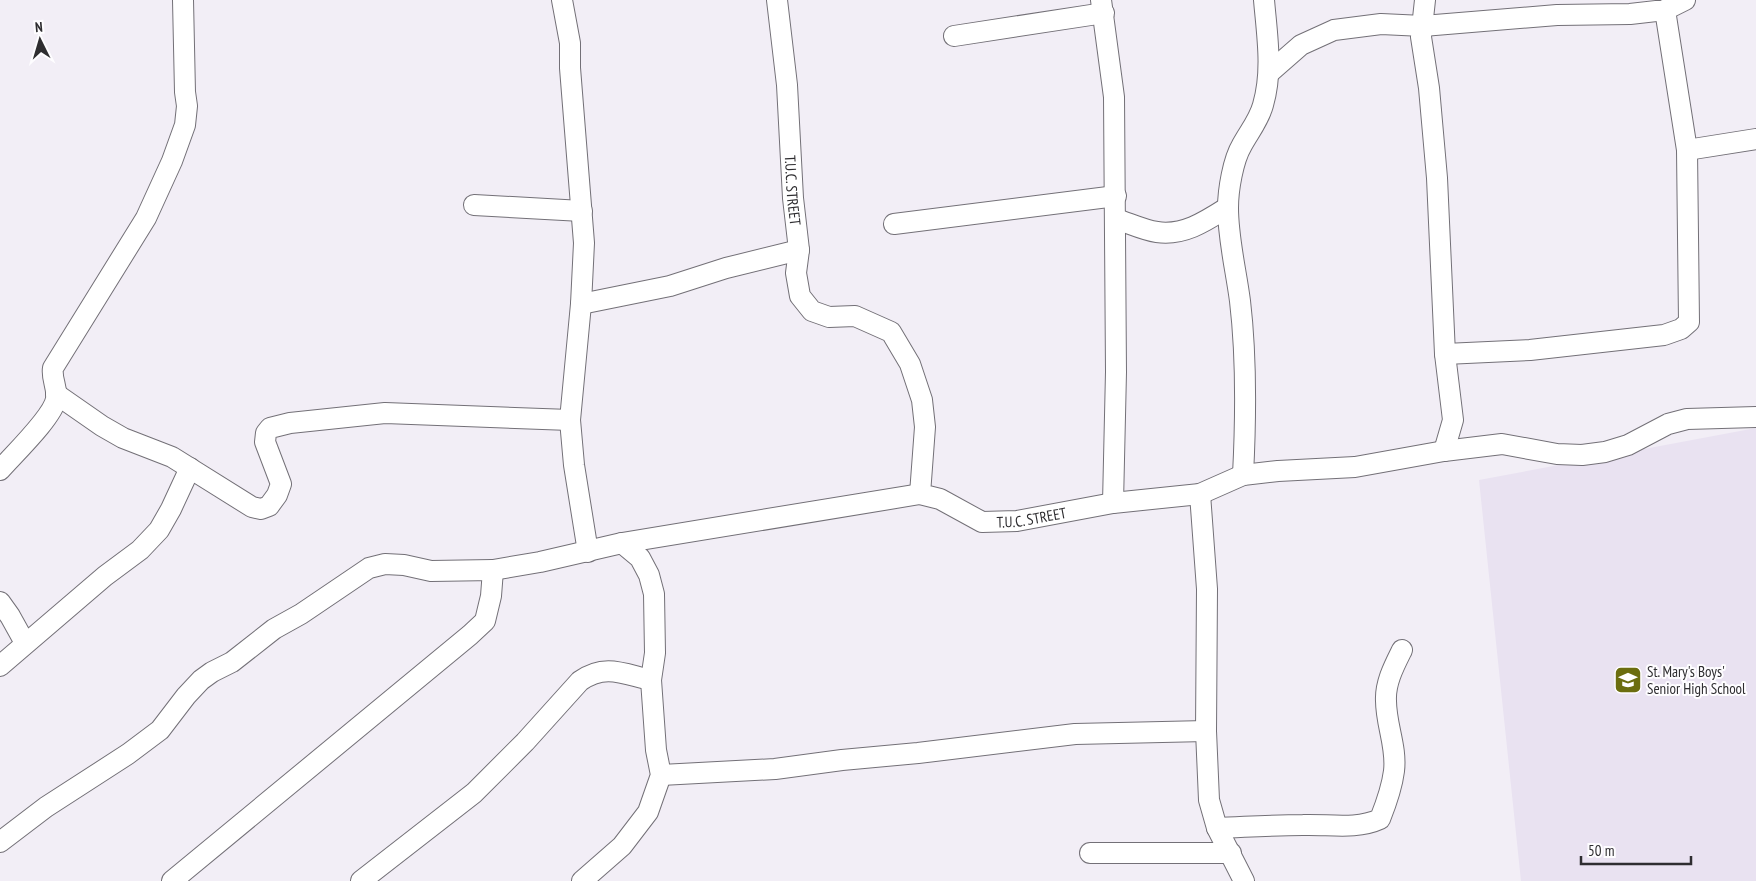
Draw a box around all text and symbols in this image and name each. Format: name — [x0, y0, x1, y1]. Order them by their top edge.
north arrow — [15, 15, 65, 65]
text: N — [34, 18, 43, 36]
street label: T.U.C. STREET — [781, 155, 806, 227]
street label: T.U.C. STREET — [996, 502, 1068, 531]
place label: St. Mary's Boys' Senior High School — [1647, 662, 1746, 698]
school or university icon: St. Mary's Boys' Senior High School — [1613, 665, 1643, 695]
scale bar — [1581, 834, 1691, 866]
text: 50 m — [1588, 841, 1614, 860]

